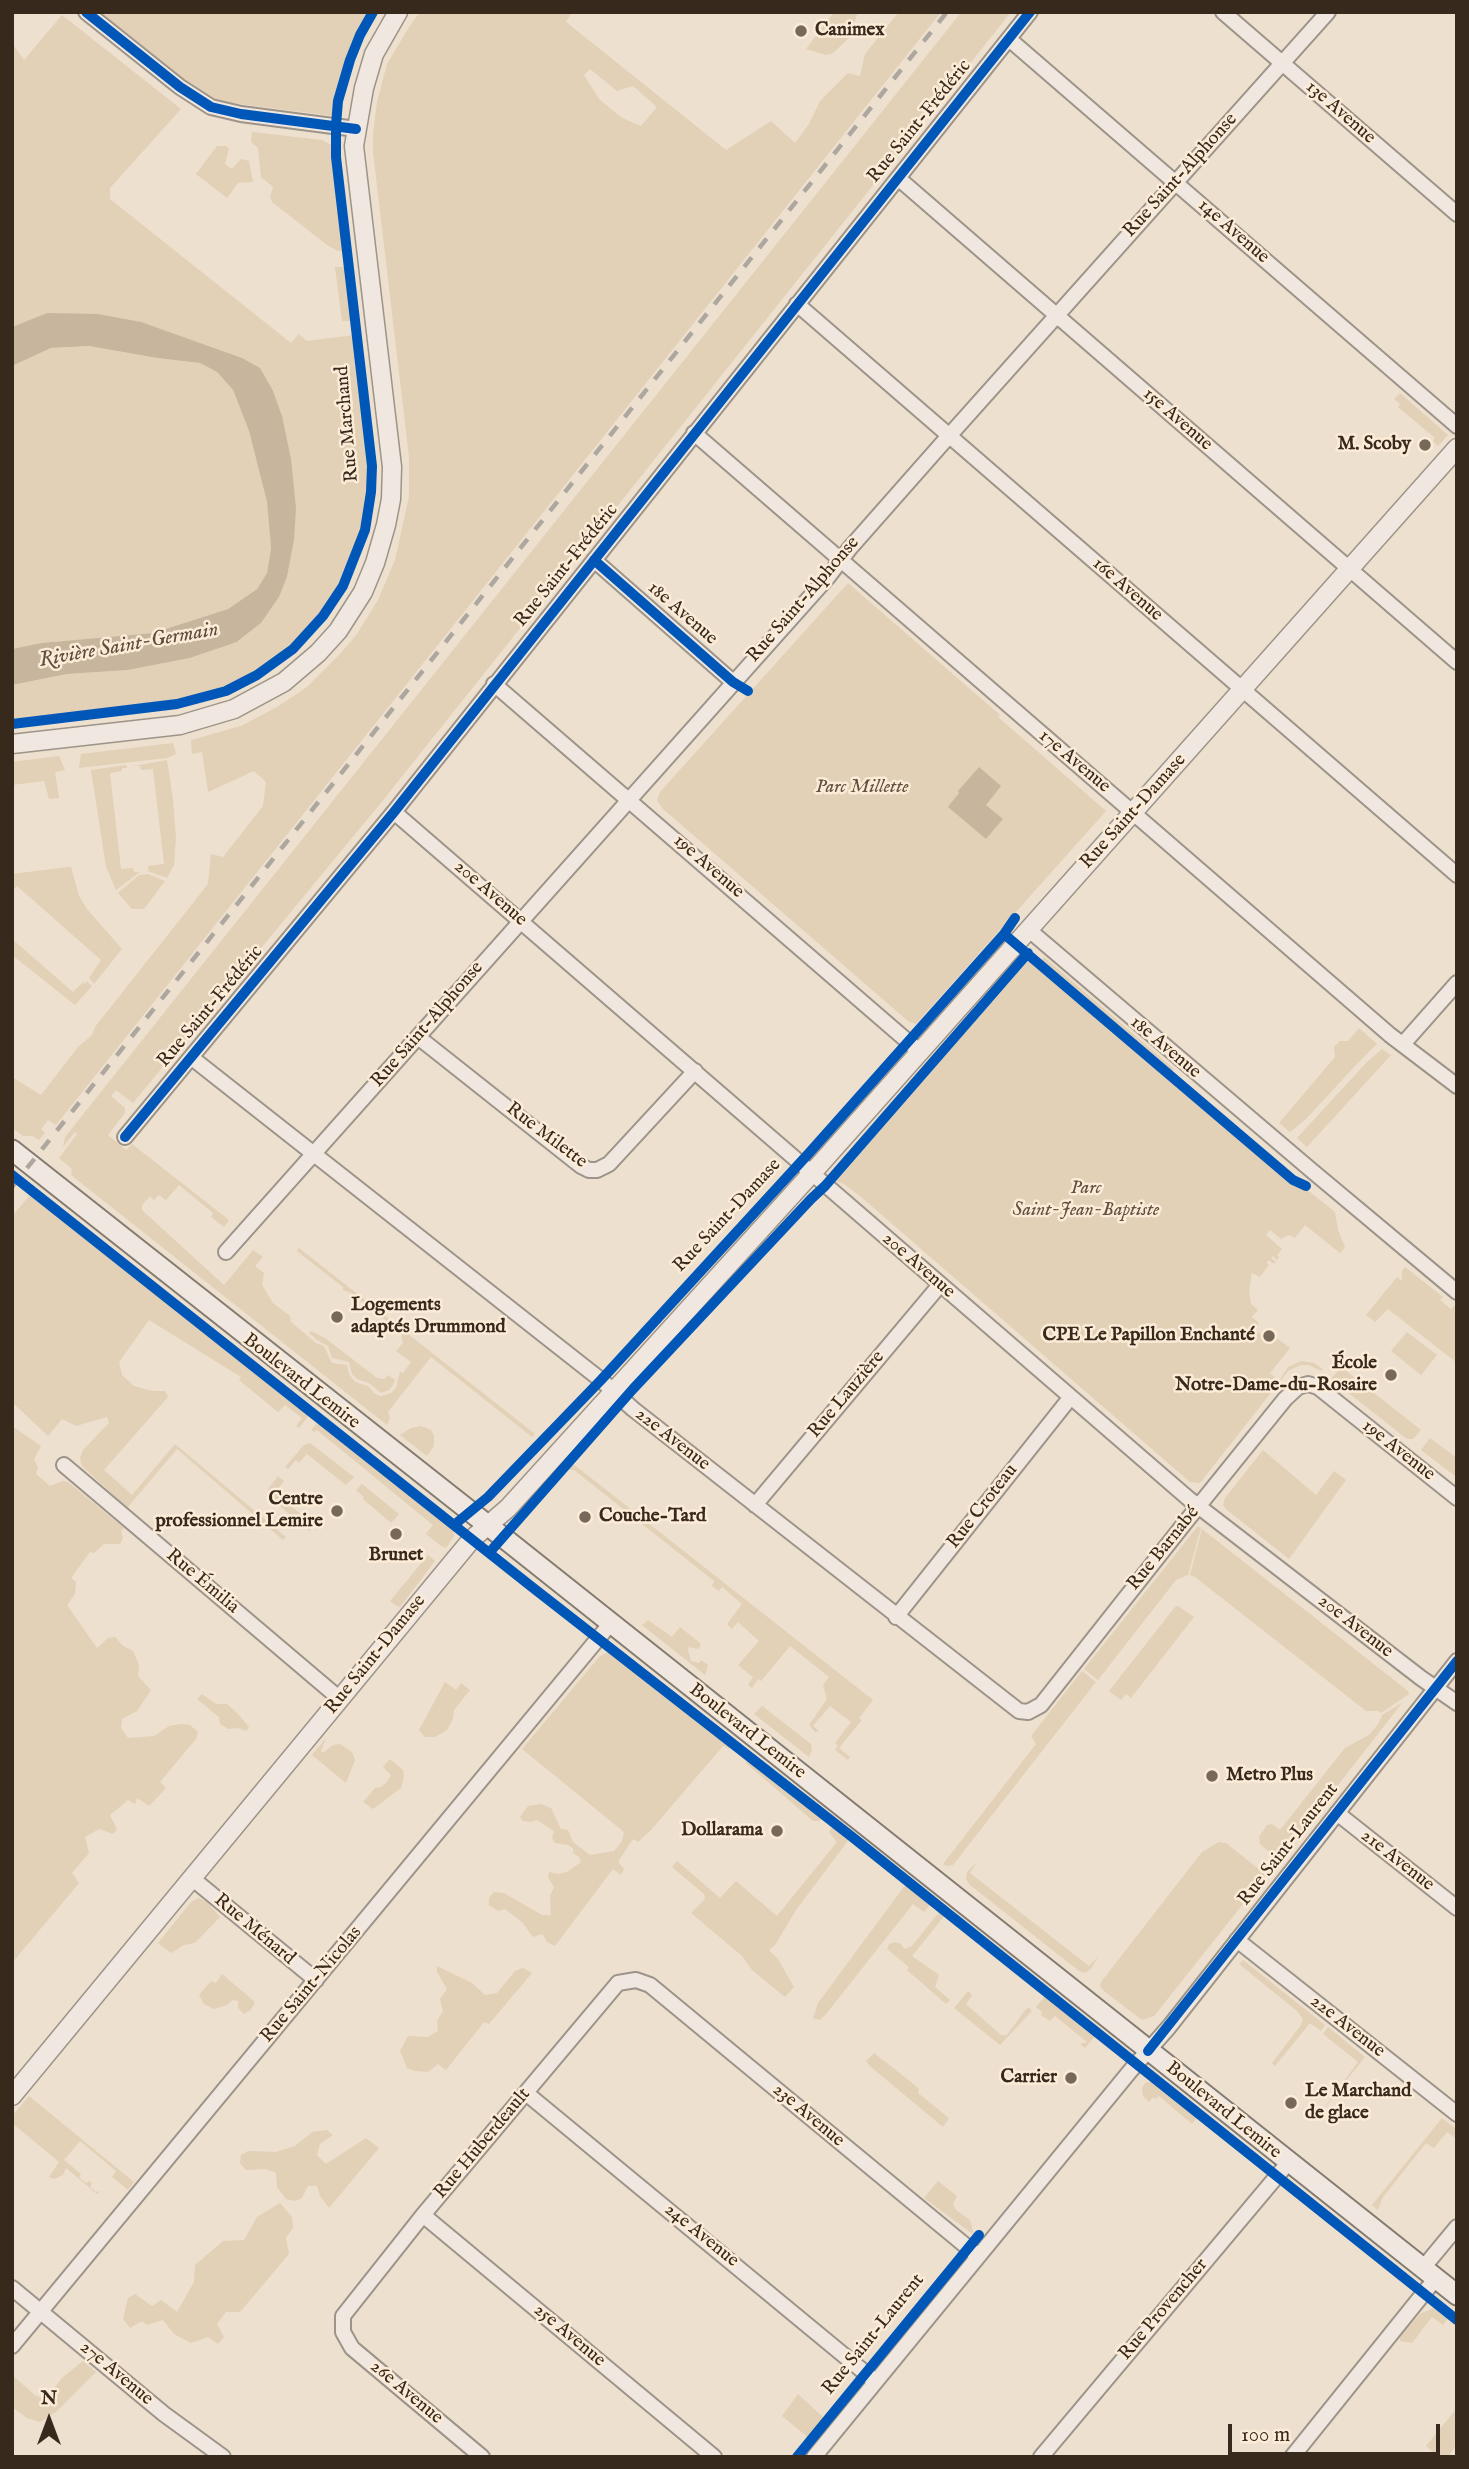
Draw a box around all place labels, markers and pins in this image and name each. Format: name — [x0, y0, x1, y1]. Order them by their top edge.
place label: Canimex — [815, 20, 885, 42]
marker: Canimex — [793, 23, 809, 39]
place label: M. Scoby — [1337, 434, 1411, 456]
marker: M. Scoby — [1417, 437, 1433, 453]
place label: Logements adaptés Drummond — [351, 1295, 506, 1339]
marker: Logements adaptés Drummond — [329, 1309, 345, 1325]
place label: CPE Le Papillon Enchanté — [1042, 1325, 1255, 1347]
marker: CPE Le Papillon Enchanté — [1261, 1328, 1277, 1344]
place label: École Notre-Dame-du-Rosaire — [1175, 1353, 1377, 1397]
marker: École Notre-Dame-du-Rosaire — [1383, 1367, 1399, 1383]
place label: Centre professionnel Lemire — [155, 1489, 323, 1533]
marker: Centre professionnel Lemire — [329, 1503, 345, 1519]
place label: Couche-Tard — [599, 1506, 706, 1528]
marker: Couche-Tard — [577, 1509, 593, 1525]
marker: Brunet — [388, 1526, 404, 1542]
place label: Brunet — [369, 1545, 423, 1567]
place label: Metro Plus — [1226, 1765, 1313, 1787]
marker: Metro Plus — [1204, 1768, 1220, 1784]
place label: Dollarama — [681, 1820, 763, 1842]
marker: Dollarama — [769, 1823, 785, 1839]
place label: Carrier — [1001, 2067, 1057, 2089]
marker: Carrier — [1063, 2070, 1079, 2086]
place label: Le Marchand de glace — [1305, 2081, 1411, 2125]
marker: Le Marchand de glace — [1283, 2095, 1299, 2111]

